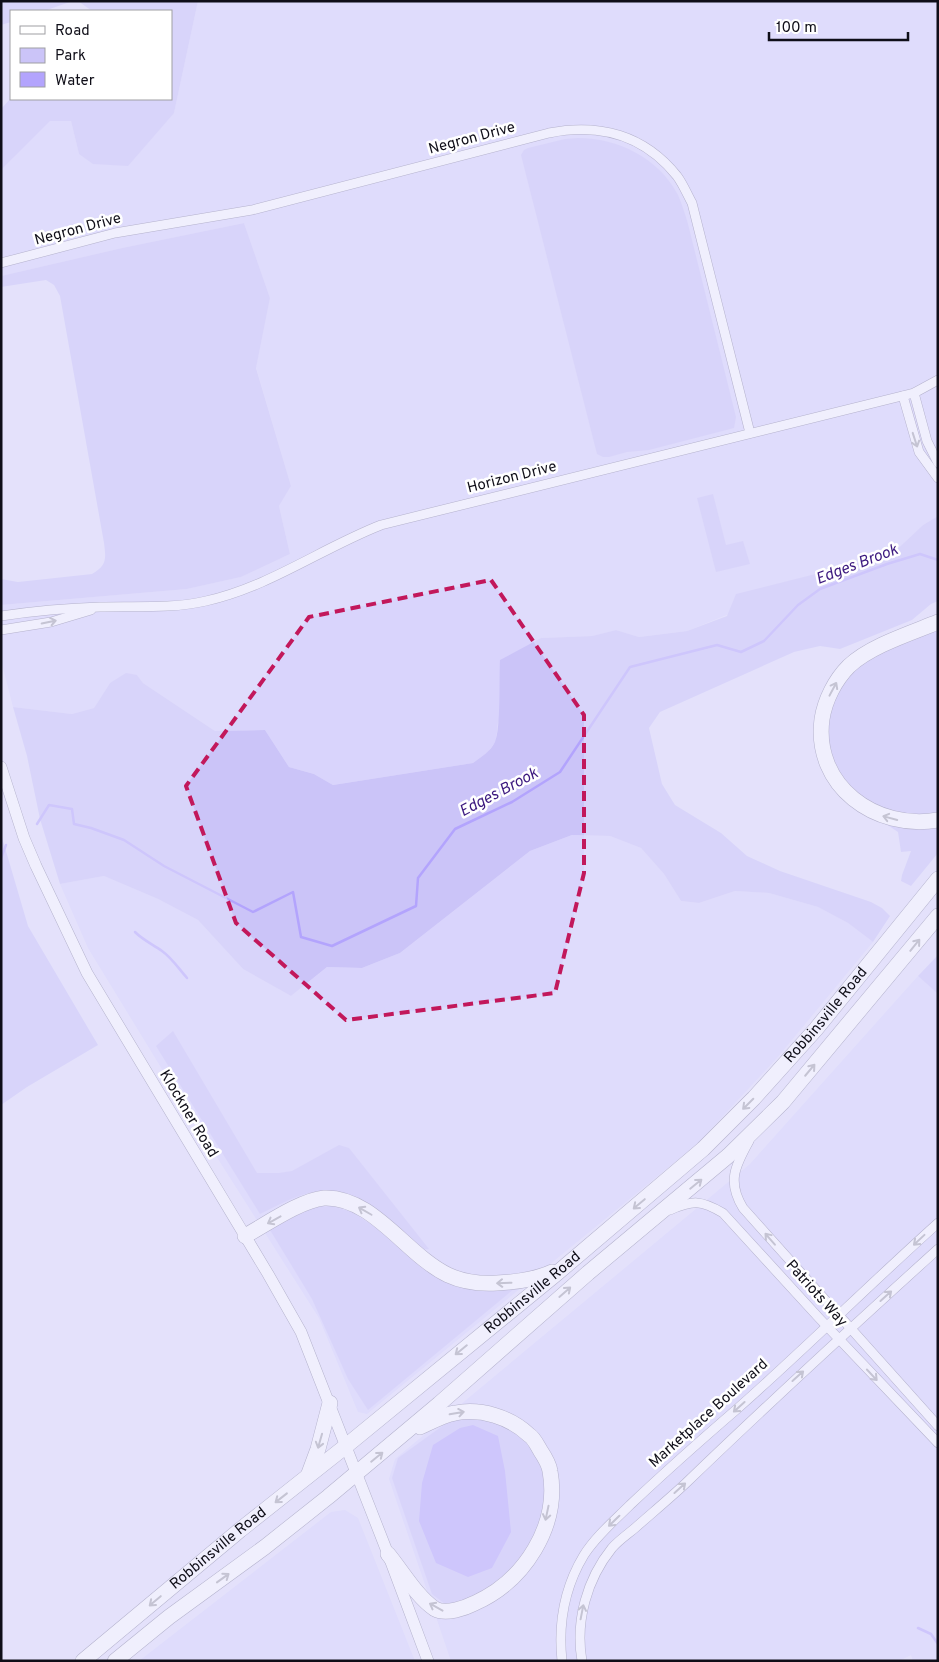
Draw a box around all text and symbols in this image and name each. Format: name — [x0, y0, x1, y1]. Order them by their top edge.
legend — [10, 10, 172, 100]
scale bar — [769, 10, 908, 42]
text: 100 m — [776, 19, 817, 38]
text: Road — [55, 22, 90, 41]
text: Park — [55, 47, 86, 66]
text: Water — [55, 72, 95, 91]
street label: Negron Drive — [427, 118, 517, 160]
street label: Negron Drive — [33, 209, 123, 251]
one-way arrow — [910, 432, 920, 448]
street label: Horizon Drive — [465, 458, 559, 498]
water label: Edges Brook — [813, 540, 902, 590]
one-way arrow — [41, 617, 57, 626]
one-way arrow — [828, 683, 838, 697]
water label: Edges Brook — [456, 763, 543, 822]
one-way arrow — [882, 812, 898, 822]
one-way arrow — [909, 939, 920, 952]
street label: Robbinsville Road — [780, 963, 872, 1067]
one-way arrow — [805, 1063, 816, 1076]
street label: Klockner Road — [154, 1067, 222, 1161]
one-way arrow — [742, 1098, 754, 1110]
one-way arrow — [689, 1179, 702, 1190]
one-way arrow — [632, 1198, 645, 1209]
one-way arrow — [359, 1206, 373, 1216]
one-way arrow — [266, 1215, 281, 1225]
one-way arrow — [765, 1233, 776, 1246]
one-way arrow — [913, 1234, 925, 1246]
street label: Robbinsville Road — [480, 1248, 585, 1338]
street label: Patriots Way — [781, 1257, 851, 1331]
one-way arrow — [497, 1278, 513, 1288]
one-way arrow — [559, 1287, 572, 1298]
one-way arrow — [880, 1290, 893, 1302]
one-way arrow — [455, 1345, 468, 1356]
street label: Marketplace Boulevard — [646, 1356, 772, 1472]
one-way arrow — [866, 1368, 878, 1381]
one-way arrow — [792, 1370, 805, 1382]
one-way arrow — [733, 1401, 746, 1413]
one-way arrow — [449, 1408, 465, 1418]
one-way arrow — [315, 1432, 325, 1448]
one-way arrow — [370, 1451, 383, 1462]
one-way arrow — [674, 1482, 687, 1494]
one-way arrow — [274, 1493, 287, 1504]
street label: Robbinsville Road — [166, 1503, 270, 1594]
one-way arrow — [542, 1504, 552, 1520]
one-way arrow — [608, 1515, 621, 1527]
one-way arrow — [216, 1573, 230, 1583]
one-way arrow — [148, 1596, 161, 1607]
one-way arrow — [429, 1602, 444, 1612]
one-way arrow — [578, 1605, 588, 1621]

